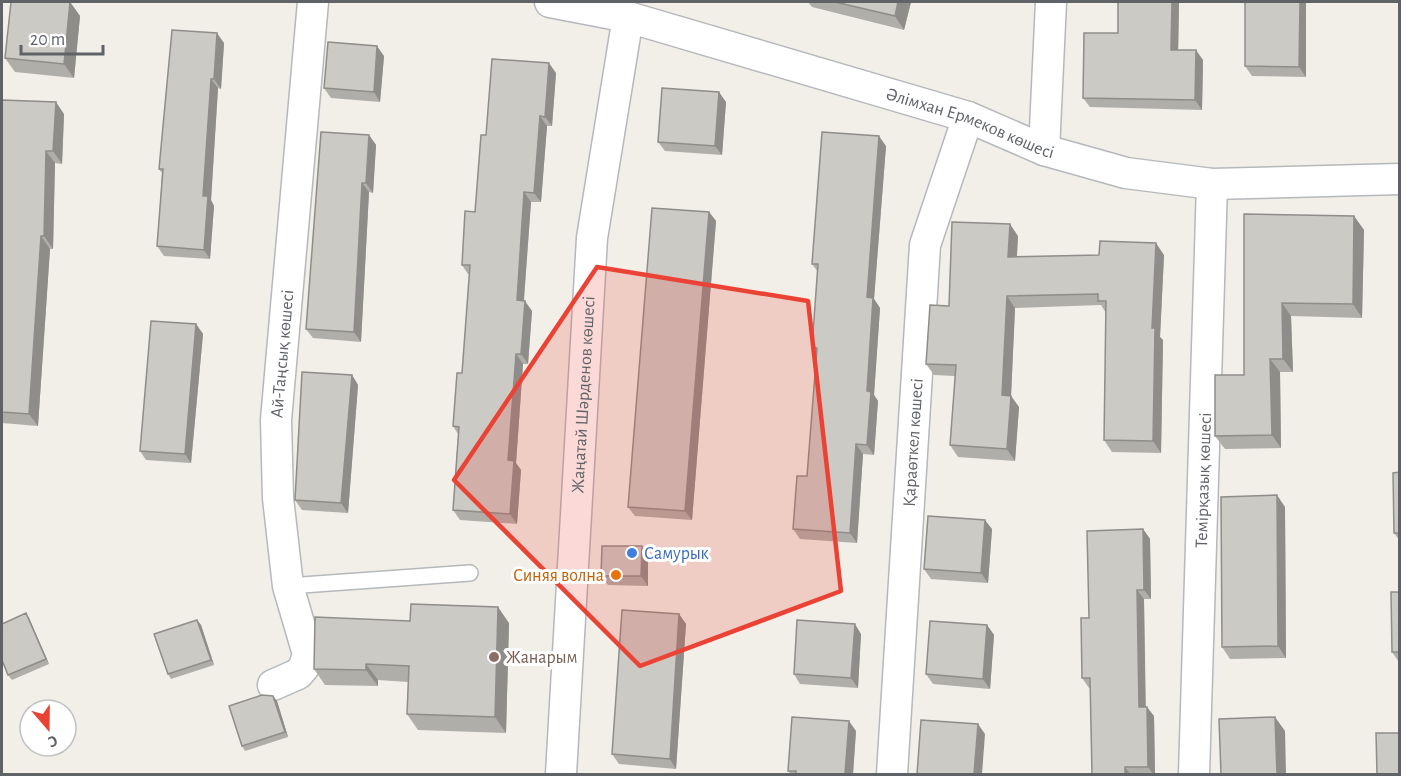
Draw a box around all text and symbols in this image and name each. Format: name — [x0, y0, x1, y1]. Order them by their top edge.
scale bar — [21, 18, 104, 56]
text: 20 m — [30, 31, 65, 49]
street label: Әлімхан Ермеков көшесі — [884, 85, 1056, 162]
street label: Ай-Таңсық көшесі — [268, 289, 297, 419]
street label: Жаңатай Шәрденов көшесі — [569, 296, 599, 494]
street label: Қараөткел көшесі — [901, 378, 927, 508]
street label: Темірқазық көшесі — [1193, 412, 1215, 548]
place label: Самурык — [644, 545, 710, 563]
marker: Самурык — [625, 546, 639, 560]
place label: Синяя волна — [513, 567, 604, 585]
marker: Синяя волна — [609, 568, 623, 582]
place label: Жанарым — [506, 649, 578, 667]
marker: Жанарым — [487, 650, 501, 664]
north arrow — [18, 698, 78, 758]
text: С — [46, 732, 60, 750]

